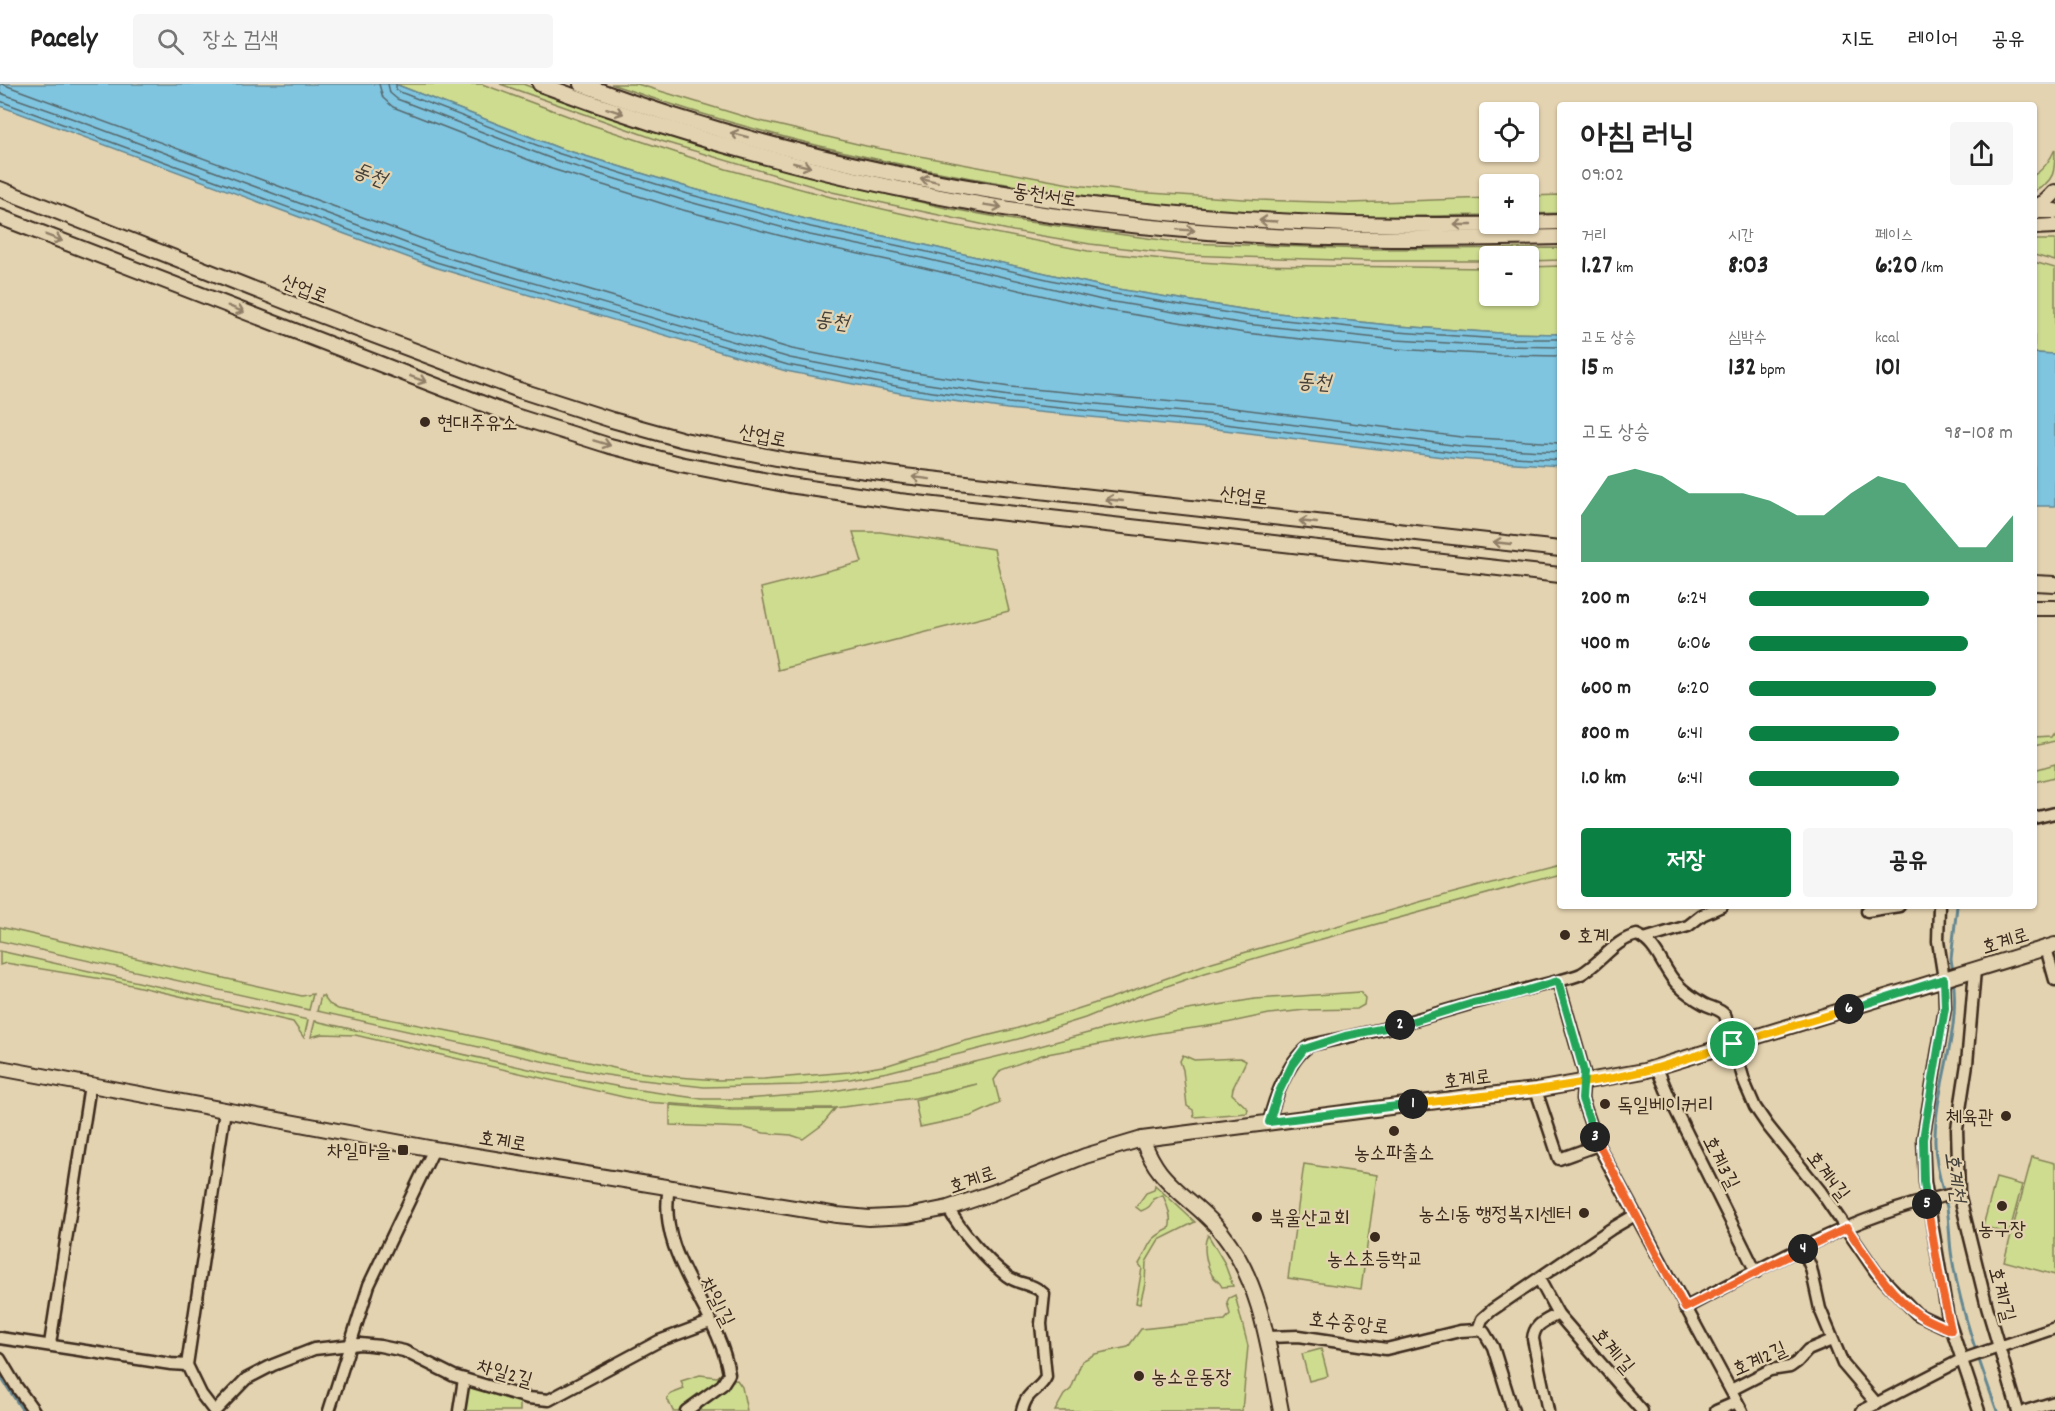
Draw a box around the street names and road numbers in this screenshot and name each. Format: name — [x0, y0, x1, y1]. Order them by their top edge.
street label: 동천서로 — [1011, 178, 1079, 216]
street label: 산업로 — [276, 269, 331, 313]
street label: 산업로 — [736, 420, 789, 456]
street label: 산업로 — [1218, 482, 1269, 514]
street label: 호계로 — [1979, 922, 2033, 963]
street label: 호계로 — [1442, 1064, 1493, 1098]
street label: 호계로 — [476, 1125, 529, 1161]
street label: 호계3길 — [1694, 1132, 1745, 1195]
street label: 호계4길 — [1798, 1146, 1855, 1208]
street label: 호계로 — [946, 1161, 1000, 1203]
street label: 호계7길 — [1979, 1264, 2021, 1325]
street label: 차일1길 — [691, 1273, 740, 1332]
street label: 호수중앙로 — [1307, 1307, 1390, 1343]
street label: 호계1길 — [1584, 1323, 1640, 1381]
street label: 호계2길 — [1728, 1336, 1792, 1385]
street label: 차일2길 — [473, 1354, 535, 1396]

